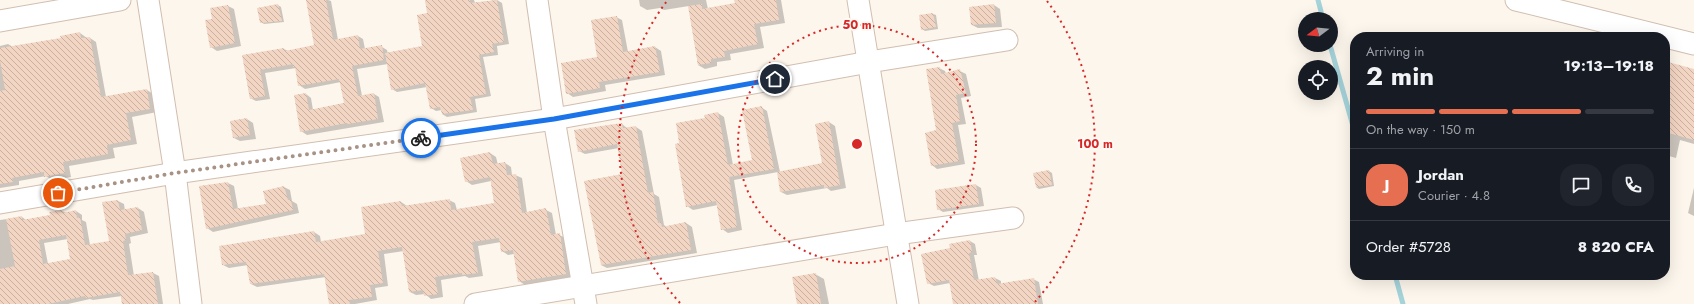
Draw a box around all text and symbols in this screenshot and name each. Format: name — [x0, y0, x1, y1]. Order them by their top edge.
north arrow — [1298, 12, 1338, 52]
map controls — [1298, 12, 1338, 100]
text: 50 m — [842, 16, 872, 34]
text: Arriving in — [1366, 42, 1424, 61]
text: 19:13–19:18 — [1563, 55, 1654, 77]
text: 2 min — [1366, 57, 1434, 95]
button: locate — [1298, 60, 1338, 100]
pin — [758, 62, 792, 96]
icon: home — [764, 68, 786, 90]
courier — [401, 118, 441, 158]
text: On the way · 150 m — [1366, 120, 1475, 139]
icon: bike — [410, 127, 432, 149]
text: 100 m — [1077, 135, 1113, 153]
centre of rings — [850, 137, 864, 151]
text: Jordan — [1418, 164, 1464, 186]
button: chat — [1560, 164, 1602, 206]
button: phone — [1612, 164, 1654, 206]
text: J — [1385, 174, 1389, 196]
pin — [41, 176, 75, 210]
icon: bag — [47, 182, 69, 204]
text: Courier · 4.8 — [1418, 186, 1490, 205]
text: Order #5728 — [1366, 236, 1451, 258]
text: 8 820 CFA — [1578, 236, 1654, 258]

